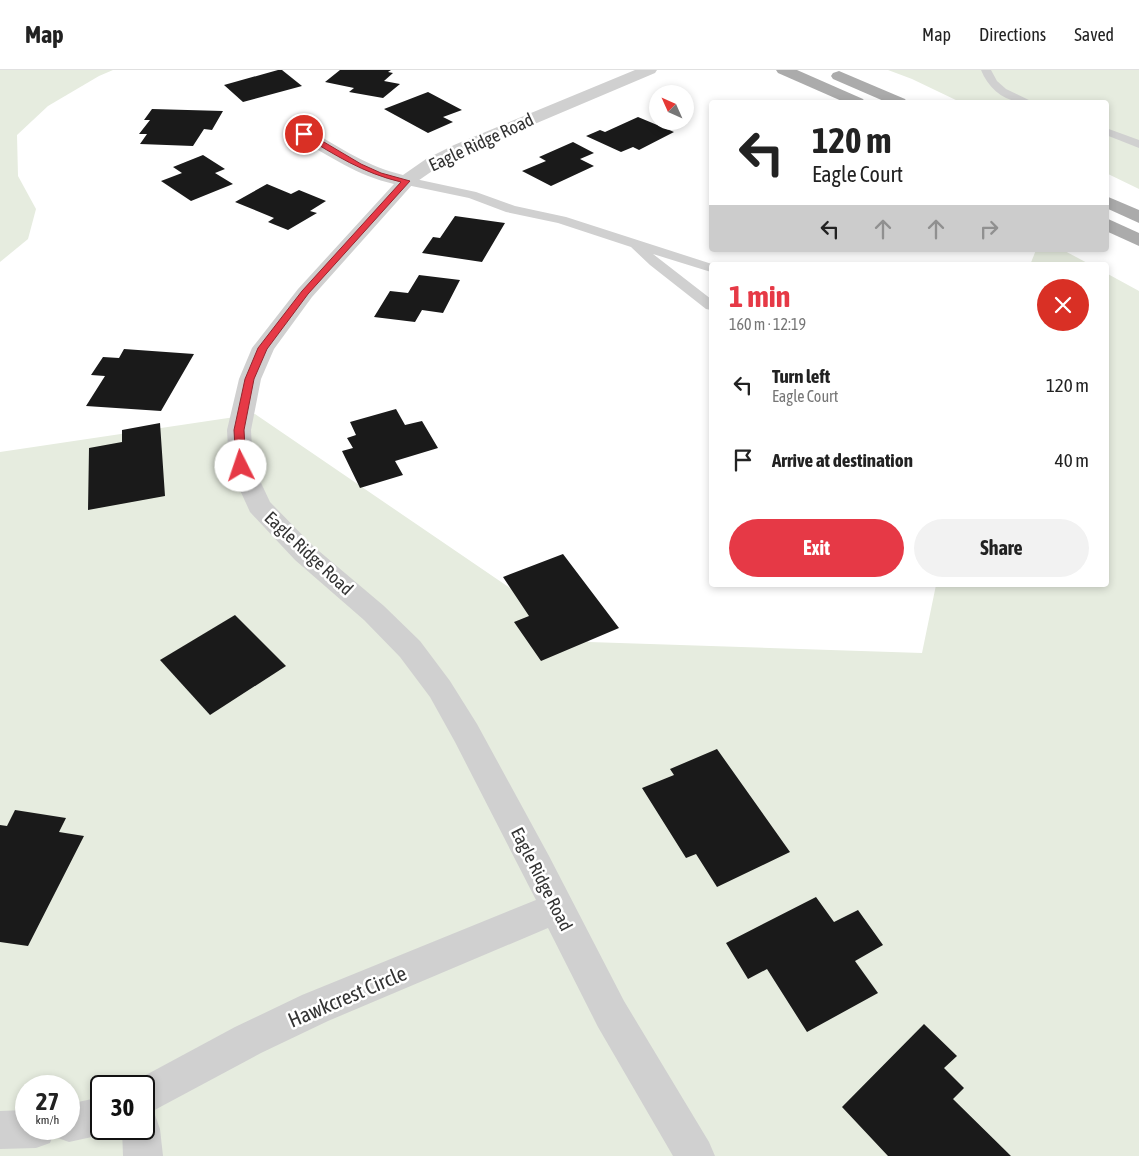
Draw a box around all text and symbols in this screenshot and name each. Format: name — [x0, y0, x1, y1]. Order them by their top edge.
text: Map — [25, 21, 64, 48]
text: Map — [922, 24, 951, 45]
text: Directions — [979, 24, 1046, 45]
text: Saved — [1074, 24, 1114, 45]
north arrow — [649, 85, 694, 130]
map controls — [649, 85, 694, 130]
street label: Eagle Ridge Road — [425, 109, 537, 175]
pin — [283, 113, 325, 155]
icon: arrive — [290, 120, 318, 148]
icon: left — [729, 120, 794, 185]
text: 120 m — [812, 120, 891, 160]
text: Eagle Court — [812, 161, 903, 187]
icon: left — [816, 215, 844, 243]
icon: ahead — [869, 215, 897, 243]
icon: ahead — [922, 215, 950, 243]
icon: right — [975, 215, 1003, 243]
text: 1 min — [729, 279, 790, 313]
button: close — [1037, 279, 1089, 331]
text: 160 m · 12:19 — [729, 315, 806, 333]
text: Turn left — [772, 365, 830, 387]
icon: left — [729, 371, 757, 399]
text: 120 m — [1046, 374, 1089, 396]
text: Eagle Court — [772, 387, 838, 405]
position arrow — [214, 439, 266, 491]
icon: arrive — [729, 446, 757, 474]
text: Arrive at destination — [772, 449, 913, 471]
text: 40 m — [1055, 449, 1089, 471]
street label: Eagle Ridge Road — [260, 507, 358, 599]
button: Exit — [729, 519, 904, 577]
button: Share — [914, 519, 1089, 577]
street label: Eagle Ridge Road — [507, 824, 577, 934]
street label: Hawkcrest Circle — [284, 960, 410, 1032]
speed limit sign: 30 — [90, 1075, 155, 1140]
text: 27 — [36, 1087, 59, 1115]
text: km/h — [36, 1113, 59, 1127]

